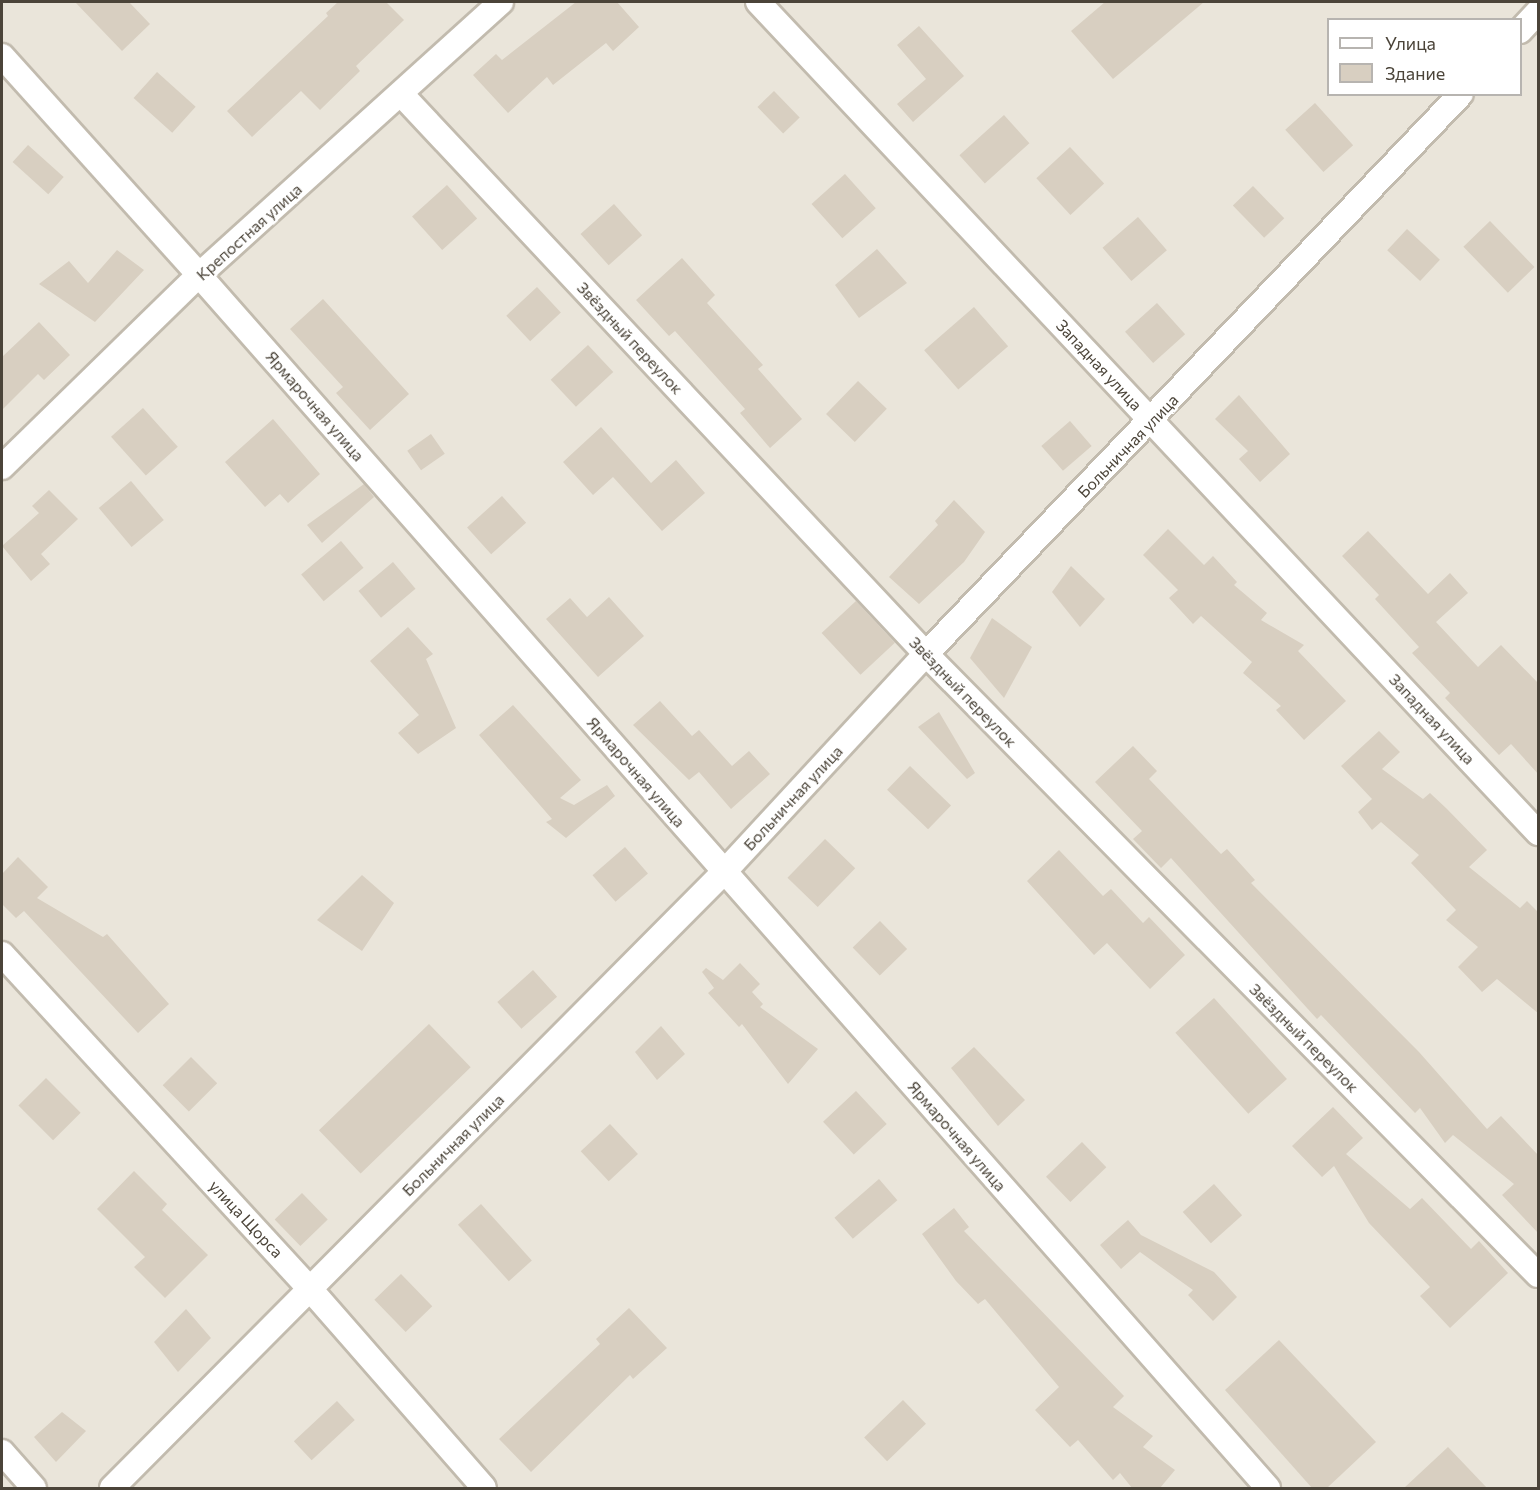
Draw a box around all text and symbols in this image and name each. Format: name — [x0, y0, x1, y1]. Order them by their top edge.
legend — [1327, 18, 1522, 96]
text: Улица — [1385, 32, 1436, 54]
text: Здание — [1385, 62, 1445, 84]
street label: Крепостная улица — [192, 180, 306, 284]
street label: Звёздный переулок — [573, 278, 687, 398]
street label: Западная улица — [1052, 316, 1146, 414]
street label: Ярмарочная улица — [262, 347, 368, 465]
street label: Больничная улица — [1074, 390, 1182, 502]
street label: Звёздный переулок — [905, 633, 1021, 751]
street label: Западная улица — [1385, 670, 1479, 768]
street label: Ярмарочная улица — [583, 713, 689, 831]
street label: Больничная улица — [739, 742, 847, 854]
street label: Звёздный переулок — [1245, 979, 1363, 1097]
street label: Ярмарочная улица — [904, 1077, 1010, 1195]
street label: Больничная улица — [398, 1090, 508, 1200]
street label: улица Щорса — [205, 1176, 287, 1262]

